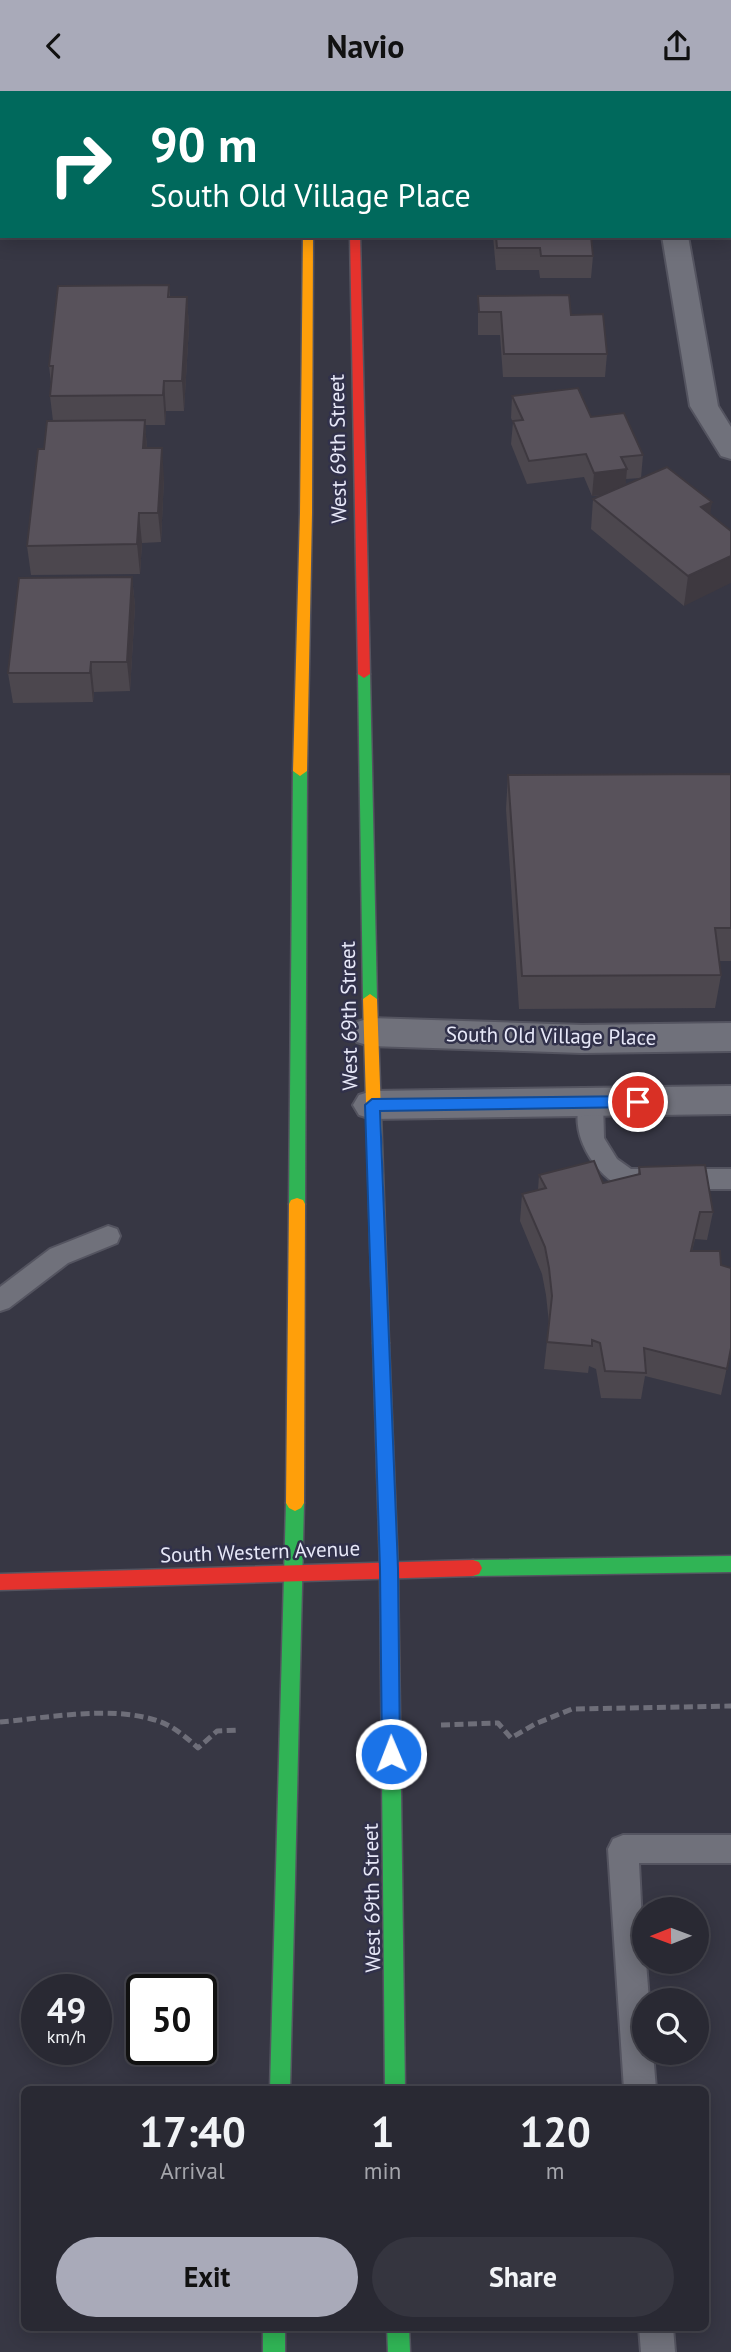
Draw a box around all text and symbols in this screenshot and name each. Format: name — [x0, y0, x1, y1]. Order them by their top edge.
text: Navio — [327, 25, 404, 67]
icon: back — [35, 27, 73, 65]
icon: share — [658, 27, 696, 65]
text: 90 m — [150, 112, 257, 176]
icon: right — [35, 119, 126, 210]
text: South Old Village Place — [150, 174, 471, 216]
street label: West 69th Street — [323, 374, 352, 524]
street label: West 69th Street — [334, 941, 363, 1091]
street label: South Old Village Place — [446, 1020, 656, 1051]
pin — [608, 1072, 668, 1132]
icon: arrive — [619, 1083, 657, 1121]
street label: South Western Avenue — [159, 1535, 361, 1568]
position arrow — [354, 1717, 428, 1791]
street label: West 69th Street — [357, 1823, 386, 1973]
north arrow — [632, 1897, 709, 1974]
map controls — [632, 1897, 709, 2065]
speed limit sign: 50 — [126, 1974, 217, 2065]
text: 49 — [47, 1987, 86, 2033]
button: search — [632, 1988, 709, 2065]
text: km/h — [47, 2025, 86, 2048]
text: 17:40 — [139, 2104, 246, 2159]
text: 1 — [371, 2104, 394, 2159]
text: 120 — [519, 2104, 591, 2159]
text: Arrival — [160, 2156, 225, 2185]
text: min — [364, 2156, 401, 2185]
text: m — [546, 2156, 564, 2185]
button: Exit — [56, 2237, 358, 2317]
button: Share — [372, 2237, 674, 2317]

